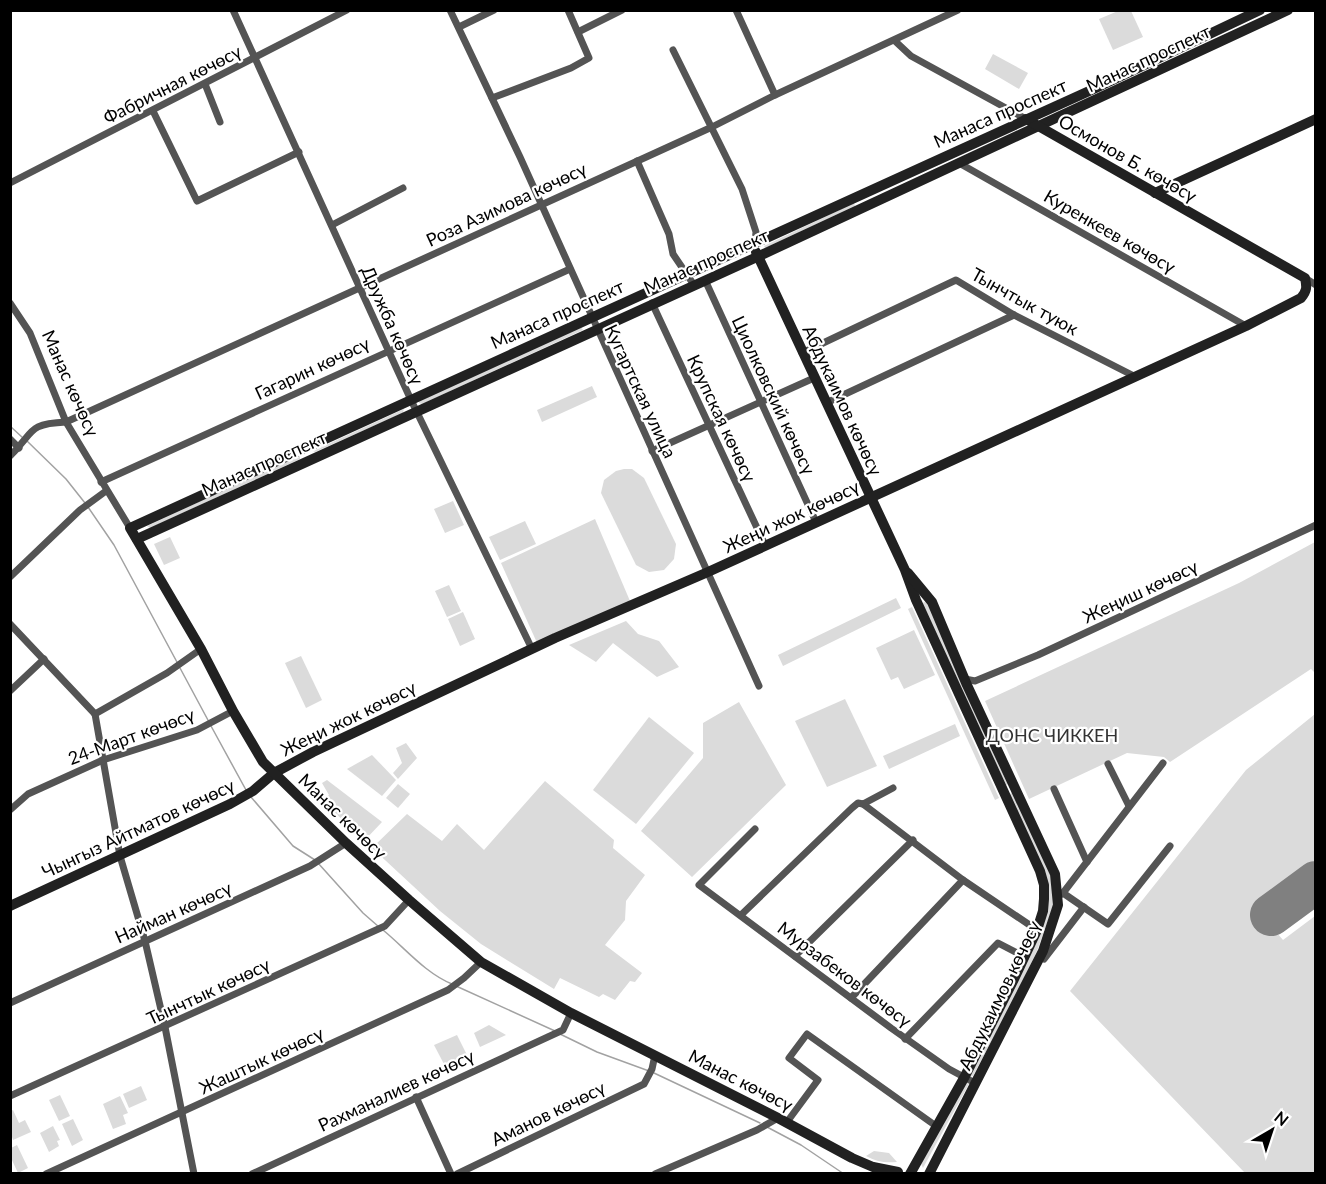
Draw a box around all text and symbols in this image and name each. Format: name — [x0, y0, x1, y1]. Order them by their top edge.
street label: Манас проспект — [1082, 20, 1214, 96]
street label: Фабричная көчөсү — [99, 39, 245, 128]
street label: Манаса проспект — [930, 74, 1070, 152]
street label: Осмонов Б. көчөсү — [1055, 109, 1202, 207]
street label: Роза Азимова көчөсү — [422, 157, 590, 251]
street label: Куренкеев көчөсү — [1040, 184, 1180, 278]
street label: Манас проспект — [640, 224, 772, 298]
street label: Дружба көчөсү — [357, 262, 429, 388]
street label: Тынчтык туюк — [968, 263, 1083, 340]
street label: Манаса проспект — [487, 275, 627, 353]
street label: Циолковский көчөсү — [728, 312, 821, 479]
street label: Кугартская улица — [600, 321, 682, 461]
street label: Абдукаимов көчөсү — [798, 321, 888, 479]
street label: Манас көчөсү — [38, 326, 105, 440]
street label: Гагарин көчөсү — [251, 332, 373, 404]
street label: Крупская көчөсү — [683, 351, 761, 486]
street label: Манас проспект — [198, 426, 330, 500]
street label: Жеңи жок көчөсү — [719, 474, 863, 557]
street label: Жеңиш көчөсү — [1079, 554, 1202, 627]
street label: Жеңи жок көчөсү — [277, 675, 420, 760]
street label: 24-Март көчөсү — [65, 703, 198, 769]
park label: ДОНС ЧИККЕН — [986, 724, 1118, 746]
street label: Манас көчөсү — [294, 768, 392, 864]
street label: Чынгыз Айтматов көчөсү — [38, 773, 238, 882]
street label: Найман көчөсү — [111, 876, 236, 948]
street label: Мурзабеков көчөсү — [774, 916, 917, 1032]
street label: Абдукаимов көчөсү — [953, 916, 1045, 1073]
street label: Тынчтык көчөсү — [143, 952, 274, 1029]
street label: Жаштык көчөсү — [195, 1021, 327, 1098]
street label: Рахманалиев көчөсү — [315, 1044, 478, 1136]
street label: Манас көчөсү — [685, 1044, 798, 1116]
street label: Аманов көчөсү — [487, 1076, 609, 1150]
north arrow — [1242, 1100, 1302, 1160]
text: N — [1271, 1107, 1293, 1129]

